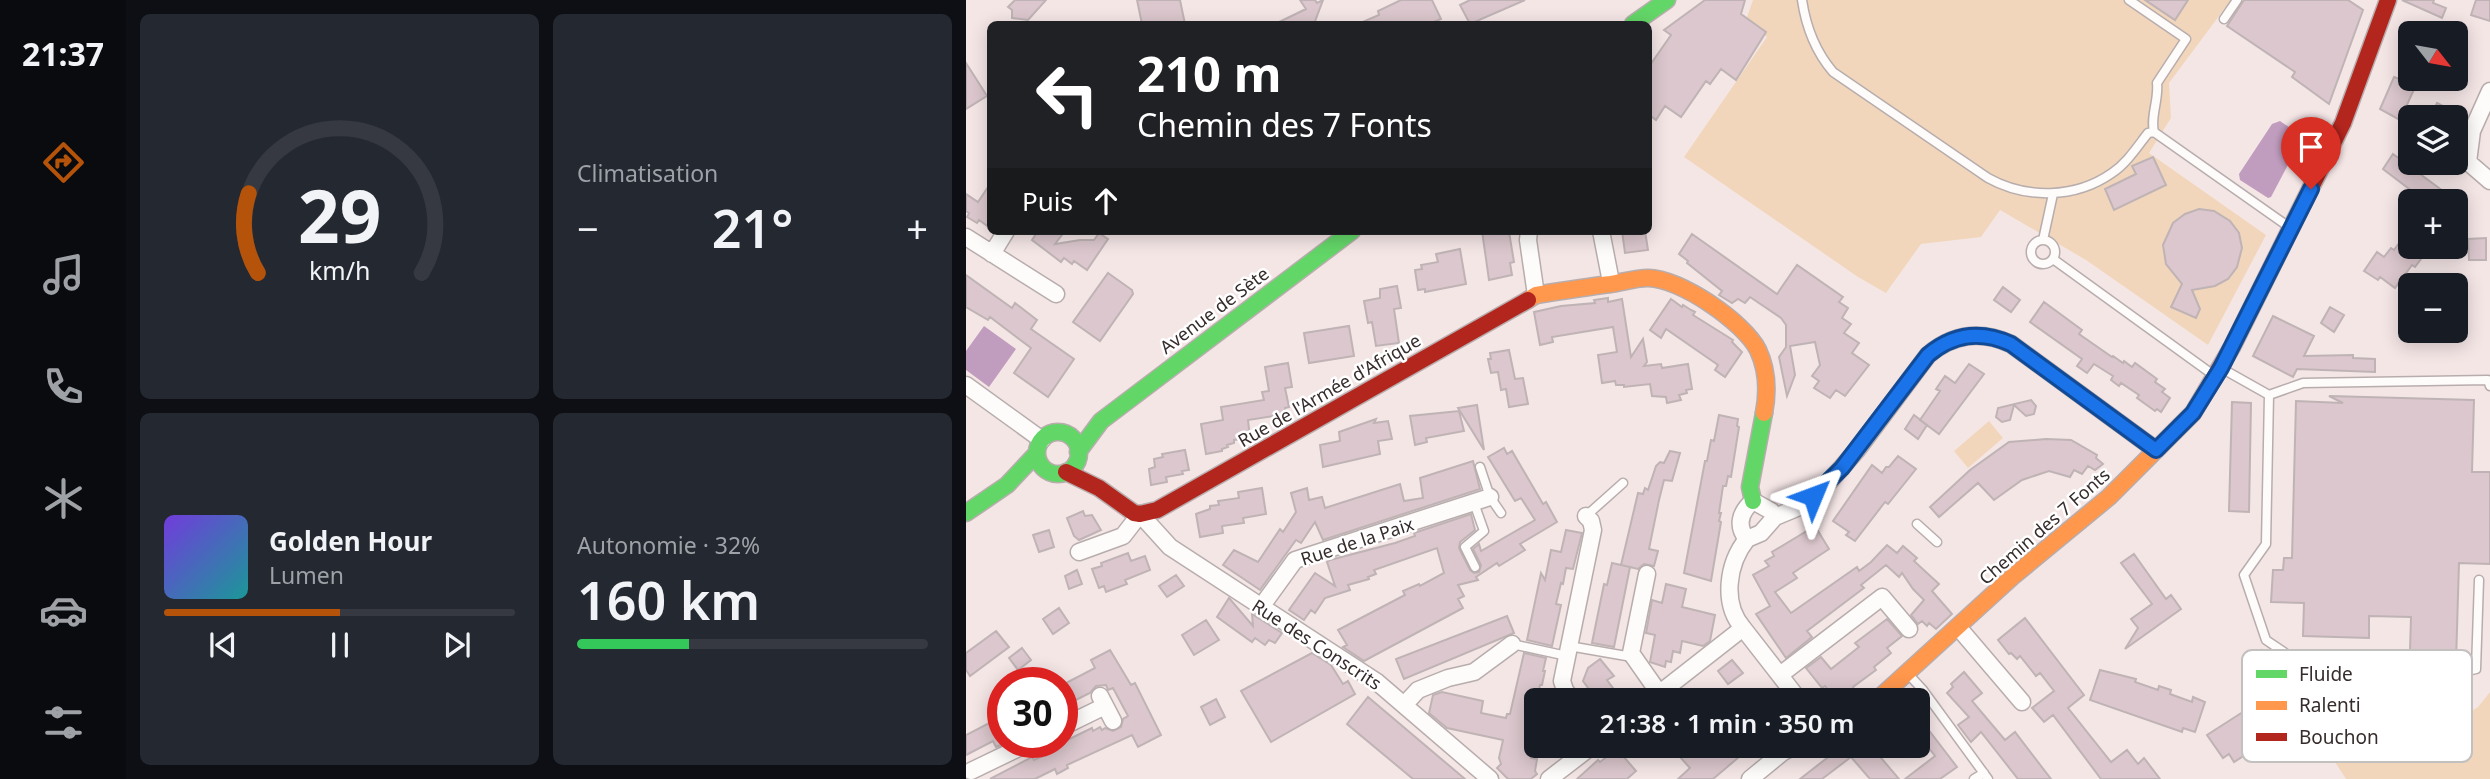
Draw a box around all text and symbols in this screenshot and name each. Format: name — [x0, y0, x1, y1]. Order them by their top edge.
north arrow — [2398, 21, 2468, 91]
map controls — [2398, 21, 2468, 343]
text: 21:37 — [22, 32, 104, 75]
text: 210 m — [1137, 40, 1282, 106]
icon: left — [1022, 49, 1113, 140]
text: Chemin des 7 Fonts — [1137, 103, 1432, 146]
button: layers — [2398, 105, 2468, 175]
pin — [2281, 117, 2341, 189]
icon: arrive — [2292, 128, 2330, 166]
icon: directions — [39, 138, 88, 187]
text: Climatisation — [577, 157, 718, 189]
text: 29 — [298, 165, 381, 264]
icon: ahead — [1087, 182, 1125, 220]
text: Puis — [1022, 183, 1073, 219]
button: + — [2398, 189, 2468, 259]
text: 21° — [712, 192, 793, 263]
text: − — [577, 202, 599, 254]
text: + — [906, 202, 928, 254]
icon: music — [39, 250, 88, 299]
text: km/h — [309, 252, 370, 286]
street label: Avenue de Sète — [1155, 261, 1273, 359]
button: − — [2398, 273, 2468, 343]
street label: Rue de l'Armée d'Afrique — [1233, 328, 1425, 452]
icon: phone — [39, 362, 88, 411]
position arrow — [1776, 459, 1850, 533]
street label: Chemin des 7 Fonts — [1974, 463, 2114, 589]
icon: climate — [39, 474, 88, 523]
street label: Rue de la Paix — [1297, 511, 1417, 571]
text: Golden Hour — [269, 523, 432, 559]
text: Autonomie · 32% — [577, 529, 760, 561]
text: Lumen — [269, 559, 344, 591]
text: 160 km — [577, 564, 760, 635]
icon: car — [39, 586, 88, 635]
street label: Rue des Conscrits — [1248, 593, 1386, 695]
icon: previous — [204, 626, 242, 664]
icon: pause — [321, 626, 359, 664]
icon: next — [438, 626, 476, 664]
legend — [2242, 650, 2472, 762]
text: Fluide — [2299, 661, 2353, 687]
speed limit sign: 30 — [987, 667, 1078, 758]
text: Ralenti — [2299, 692, 2361, 718]
icon: filters — [39, 698, 88, 747]
text: 21:38 · 1 min · 350 m — [1600, 705, 1854, 741]
text: Bouchon — [2299, 724, 2379, 750]

